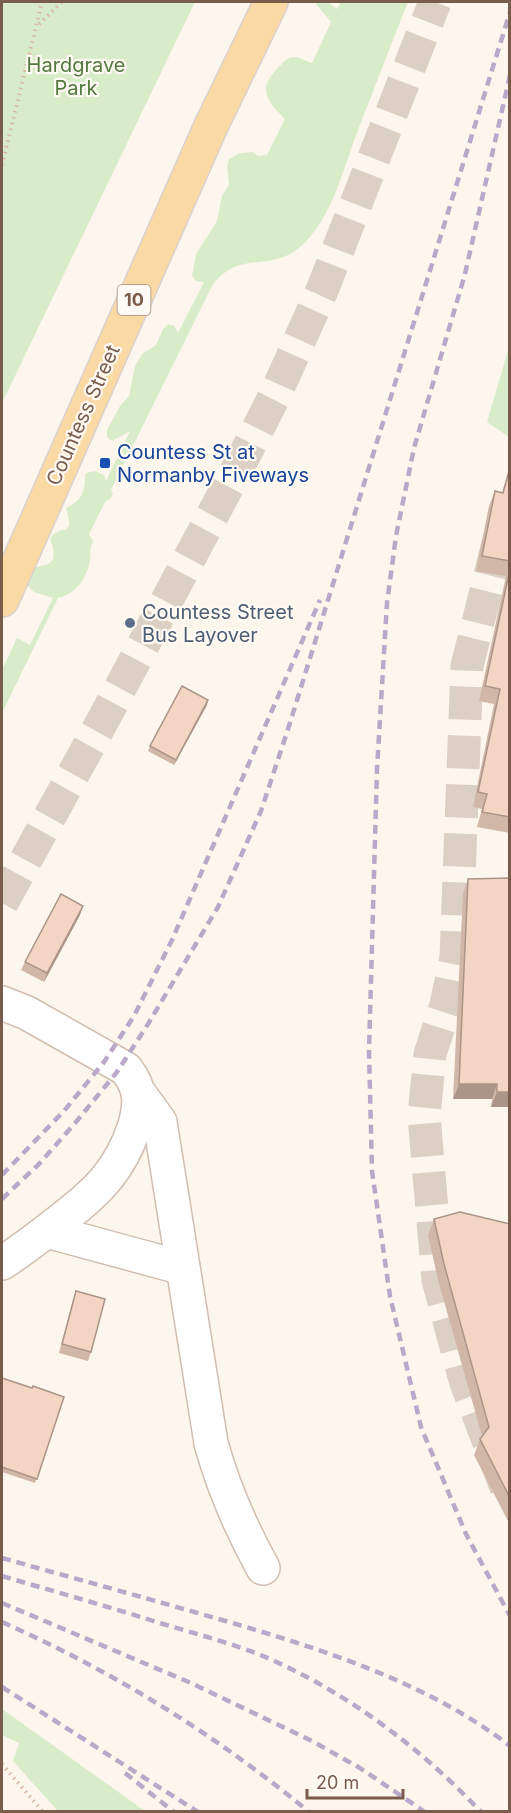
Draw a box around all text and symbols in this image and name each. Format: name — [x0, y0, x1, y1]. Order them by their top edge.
park label: Hardgrave Park — [27, 53, 125, 100]
road number: 10 — [118, 285, 150, 315]
street label: Countess Street — [41, 341, 125, 489]
place label: Countess St at Normanby Fiveways — [117, 440, 309, 487]
marker: Countess St at Normanby Fiveways — [98, 456, 112, 470]
place label: Countess Street Bus Layover — [142, 600, 294, 647]
marker: Countess Street Bus Layover — [123, 616, 137, 630]
scale bar — [307, 1762, 403, 1800]
text: 20 m — [316, 1772, 359, 1793]

